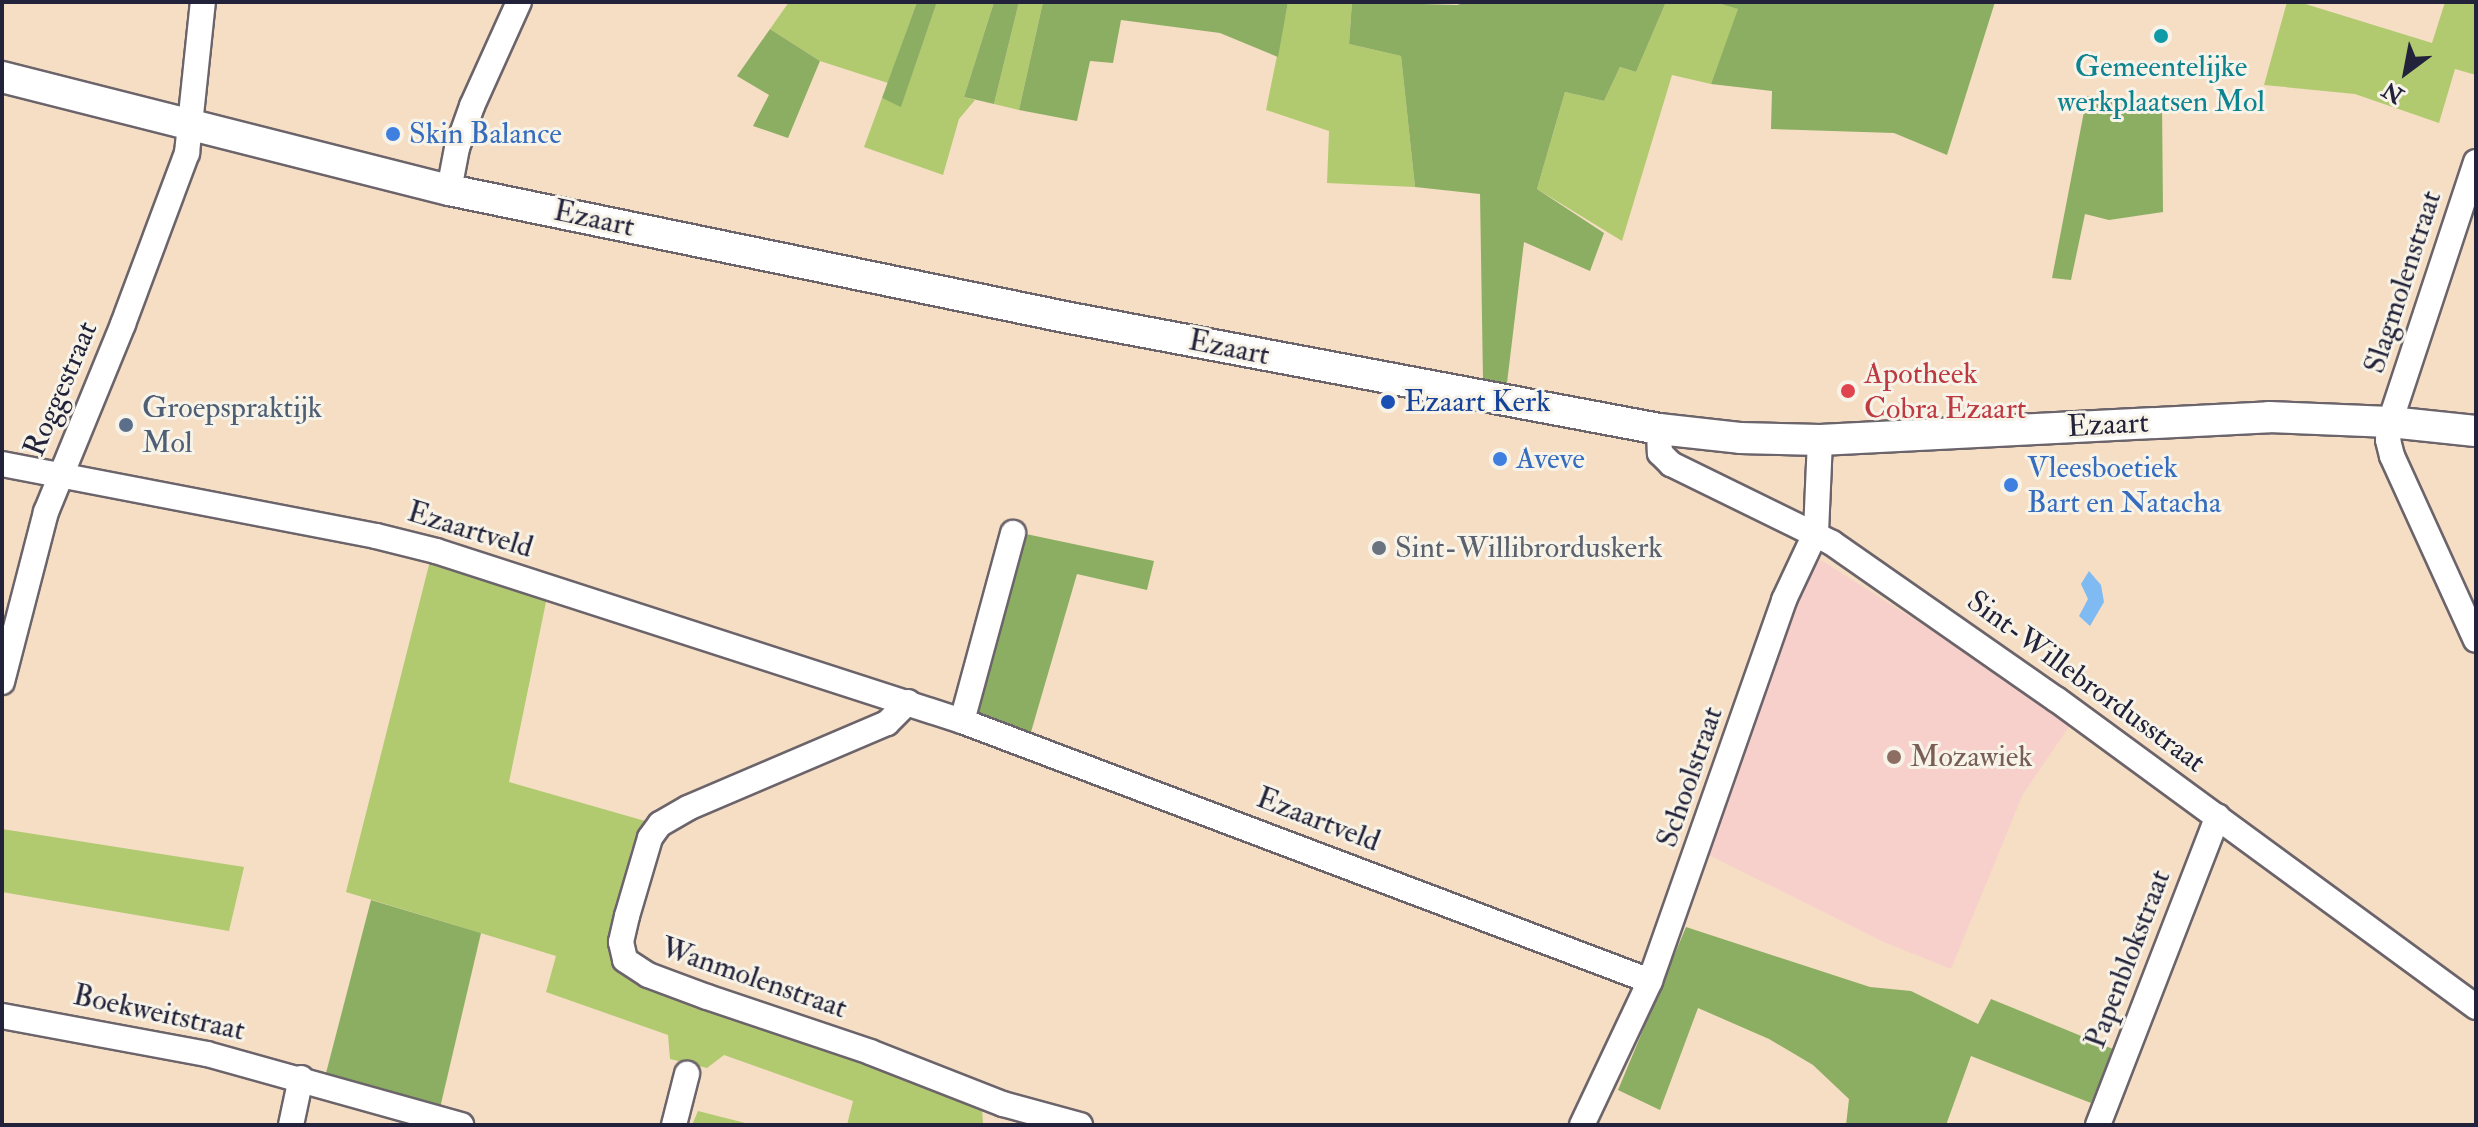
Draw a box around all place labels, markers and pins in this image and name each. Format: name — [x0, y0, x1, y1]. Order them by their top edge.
marker: Gemeentelijke werkplaatsen Mol — [2152, 27, 2170, 45]
place label: Gemeentelijke werkplaatsen Mol — [2057, 49, 2265, 120]
place label: Skin Balance — [409, 116, 562, 152]
marker: Skin Balance — [384, 125, 402, 143]
place label: Apotheek Cobra Ezaart — [1864, 356, 2027, 426]
marker: Apotheek Cobra Ezaart — [1839, 382, 1857, 400]
place label: Ezaart Kerk — [1404, 384, 1551, 420]
place label: Groepspraktijk Mol — [142, 390, 322, 460]
marker: Ezaart Kerk — [1379, 393, 1397, 411]
marker: Groepspraktijk Mol — [117, 416, 135, 434]
place label: Aveve — [1516, 441, 1585, 477]
marker: Aveve — [1491, 450, 1509, 468]
place label: Vleesboetiek Bart en Natacha — [2027, 450, 2221, 520]
marker: Vleesboetiek Bart en Natacha — [2002, 476, 2020, 494]
place label: Sint-Willibrorduskerk — [1395, 530, 1663, 566]
marker: Sint-Willibrorduskerk — [1370, 539, 1388, 557]
place label: Mozawiek — [1910, 739, 2033, 775]
marker: Mozawiek — [1885, 748, 1903, 766]

